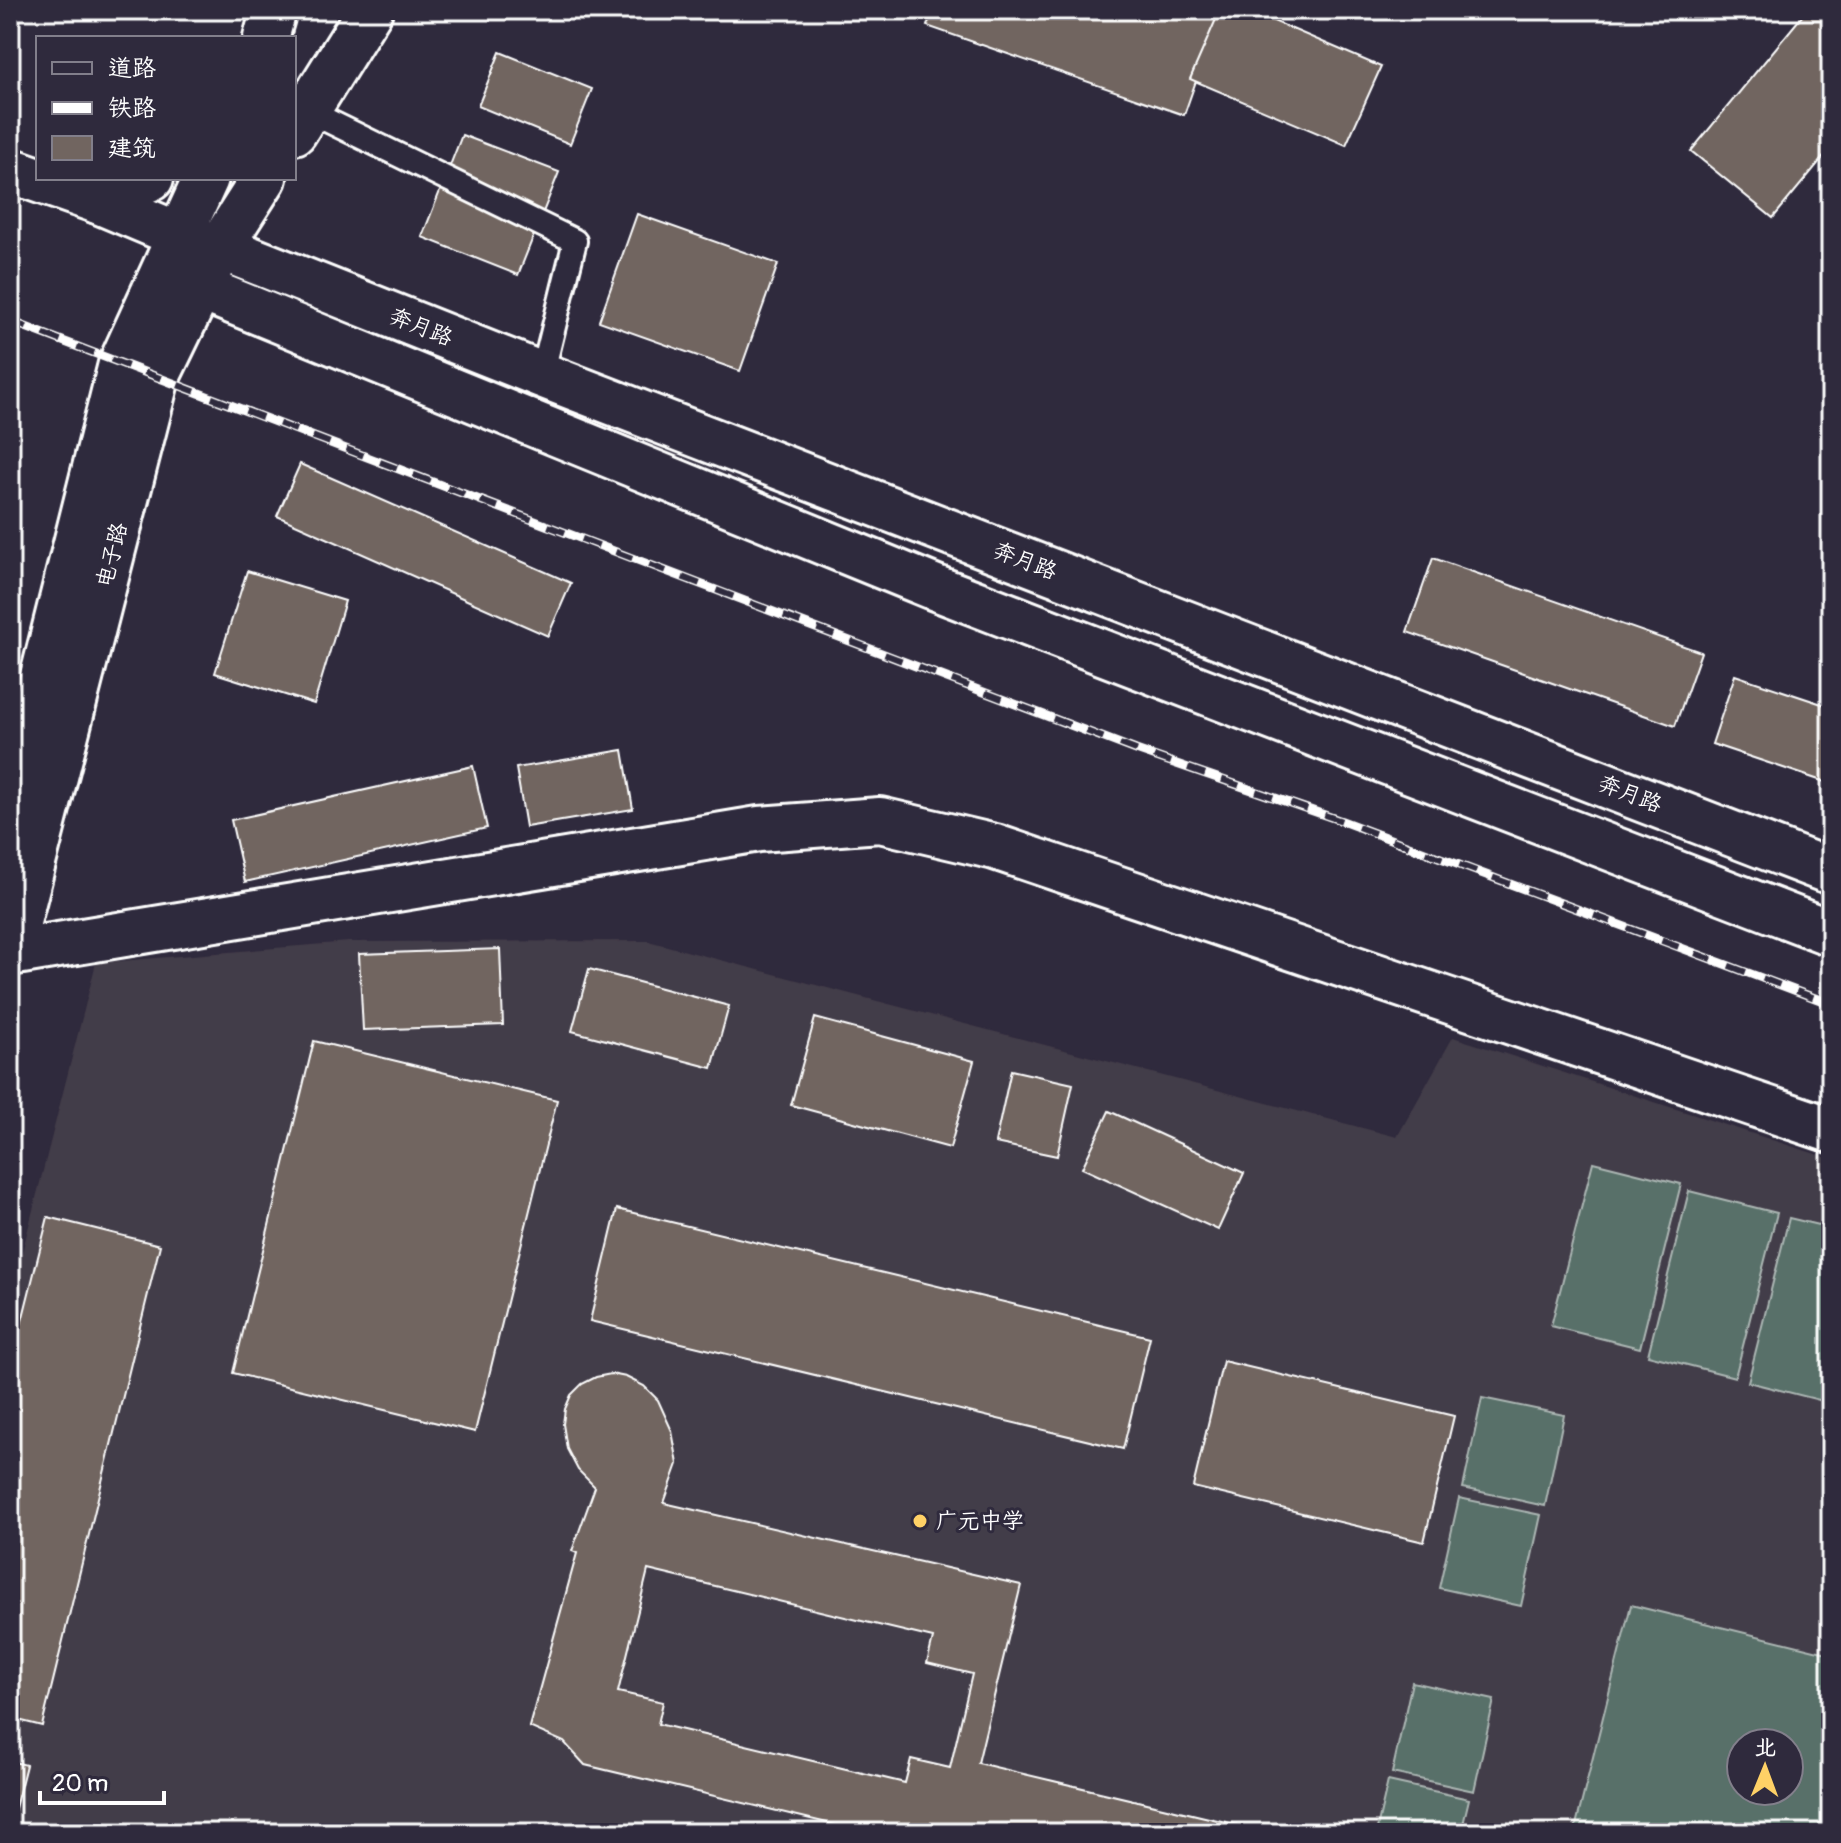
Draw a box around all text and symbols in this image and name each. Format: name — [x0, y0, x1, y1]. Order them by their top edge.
legend — [36, 36, 296, 180]
text: 道路 — [108, 54, 156, 83]
text: 铁路 — [108, 94, 156, 123]
text: 建筑 — [108, 134, 156, 163]
street label: 奔月路 — [385, 302, 457, 352]
street label: 电子路 — [90, 520, 134, 590]
street label: 奔月路 — [989, 536, 1061, 586]
street label: 奔月路 — [1594, 769, 1666, 819]
place label: 广元中学 — [936, 1507, 1024, 1535]
marker: 广元中学 — [911, 1512, 929, 1530]
north arrow — [1725, 1727, 1805, 1807]
text: 北 — [1754, 1734, 1777, 1762]
scale bar — [40, 1755, 164, 1805]
text: 20 m — [52, 1769, 108, 1798]

